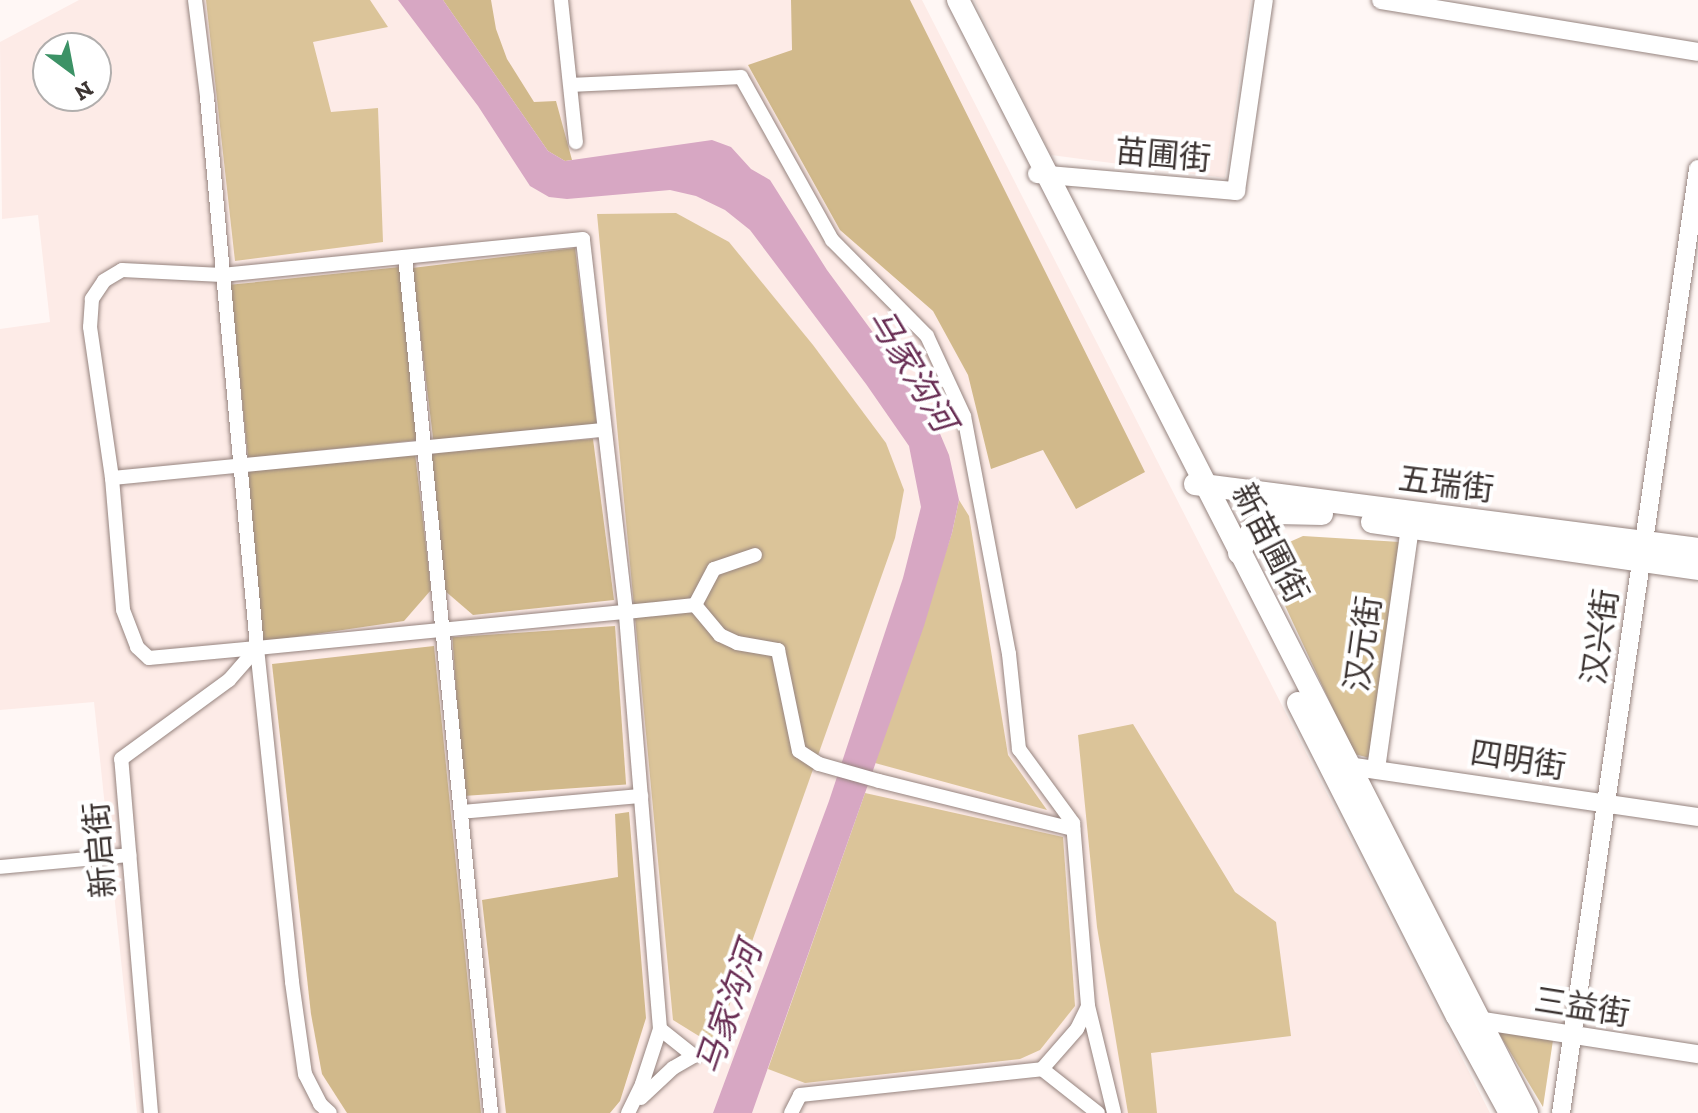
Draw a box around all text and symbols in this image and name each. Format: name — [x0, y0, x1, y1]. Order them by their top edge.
north arrow — [32, 32, 112, 112]
text: N — [70, 75, 98, 107]
street label: 苗圃街 — [1114, 132, 1212, 178]
water label: 马家沟河 — [859, 301, 965, 439]
street label: 五瑞街 — [1396, 459, 1496, 509]
street label: 新苗圃街 — [1224, 477, 1316, 609]
street label: 汉兴街 — [1574, 587, 1626, 687]
street label: 汉元街 — [1337, 594, 1389, 694]
street label: 四明街 — [1468, 734, 1568, 786]
street label: 新启街 — [77, 801, 123, 899]
water label: 马家沟河 — [688, 937, 770, 1079]
street label: 三益街 — [1532, 981, 1632, 1033]

